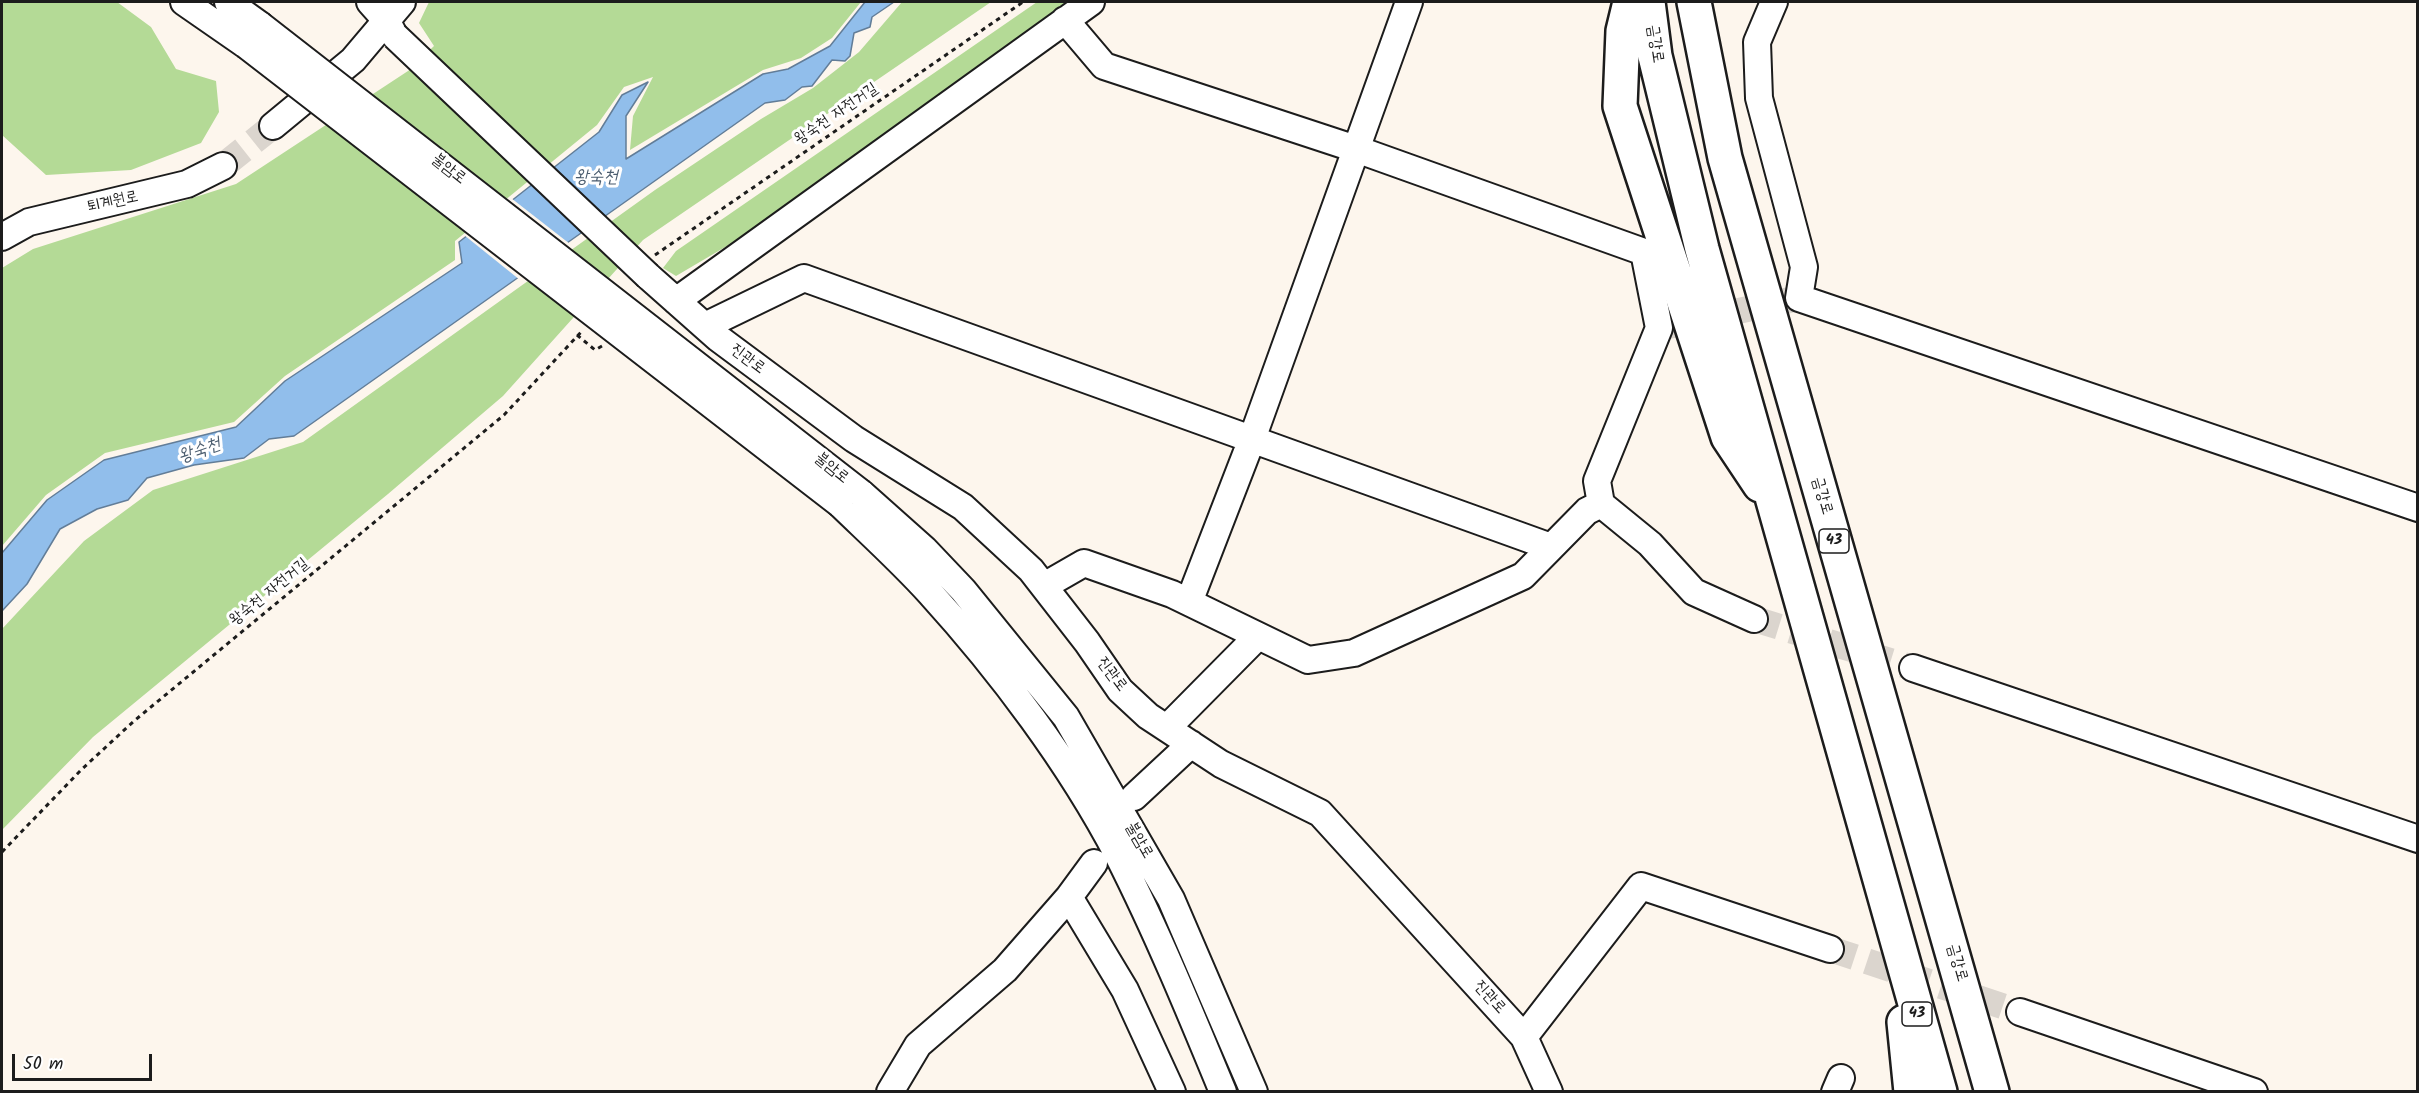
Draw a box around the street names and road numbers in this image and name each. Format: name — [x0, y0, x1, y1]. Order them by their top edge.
street label: 금강로 — [1641, 23, 1667, 65]
street label: 왕숙천 자전거길 — [792, 80, 882, 150]
street label: 불암로 — [427, 151, 469, 189]
street label: 퇴계원로 — [86, 188, 140, 218]
street label: 진관로 — [726, 341, 768, 379]
street label: 불암로 — [810, 449, 852, 489]
street label: 금강로 — [1806, 475, 1836, 517]
road number: 43 — [1819, 529, 1849, 553]
street label: 왕숙천 자전거길 — [226, 555, 314, 631]
street label: 진관로 — [1092, 654, 1130, 696]
street label: 불암로 — [1120, 819, 1156, 863]
street label: 금강로 — [1941, 942, 1971, 984]
street label: 진관로 — [1469, 977, 1509, 1019]
road number: 43 — [1902, 1002, 1932, 1026]

